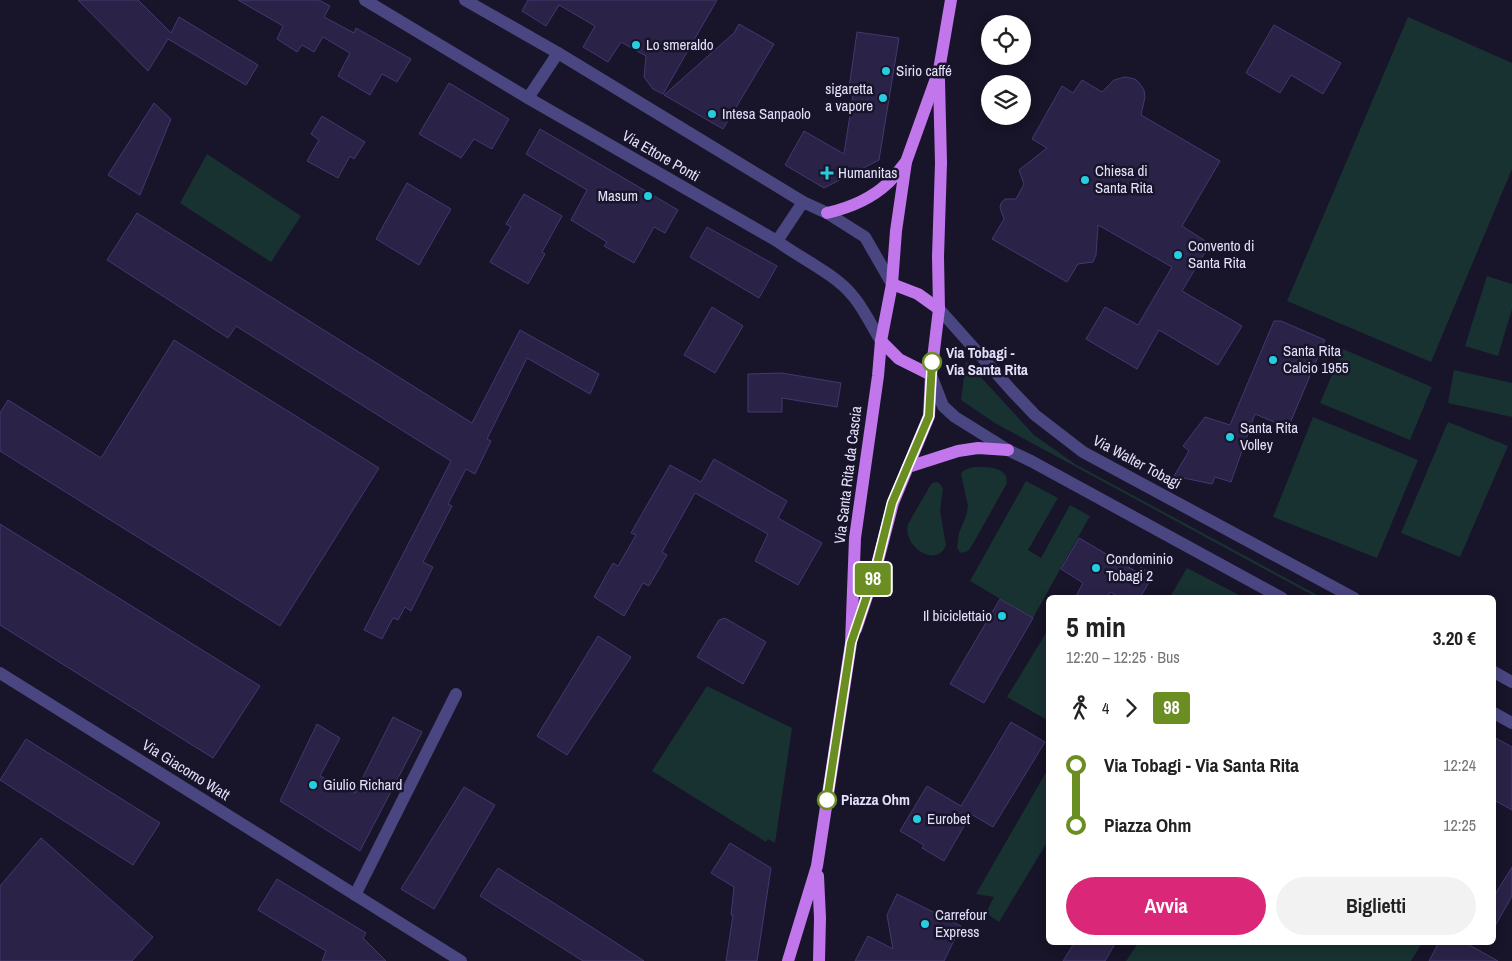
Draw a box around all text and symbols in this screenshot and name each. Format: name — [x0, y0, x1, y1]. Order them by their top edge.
map controls — [981, 15, 1031, 125]
button: locate — [981, 15, 1031, 65]
place label: Lo smeraldo — [646, 34, 714, 55]
marker: Lo smeraldo — [630, 39, 642, 51]
place label: Sirio caffé — [896, 60, 952, 81]
marker: Sirio caffé — [880, 65, 892, 77]
button: layers — [981, 75, 1031, 125]
place label: sigaretta a vapore — [825, 78, 873, 116]
marker: sigaretta a vapore — [877, 92, 889, 104]
place label: Intesa Sanpaolo — [722, 103, 811, 124]
marker: Intesa Sanpaolo — [706, 108, 718, 120]
street label: Via Ettore Ponti — [618, 125, 704, 186]
place label: Chiesa di Santa Rita — [1095, 160, 1153, 198]
place label: Humanitas — [838, 162, 897, 183]
marker: Humanitas — [820, 166, 834, 180]
marker: Chiesa di Santa Rita — [1079, 174, 1091, 186]
place label: Masum — [598, 185, 638, 206]
marker: Masum — [642, 190, 654, 202]
place label: Convento di Santa Rita — [1188, 235, 1254, 273]
marker: Convento di Santa Rita — [1172, 249, 1184, 261]
place label: Santa Rita Calcio 1955 — [1283, 340, 1349, 378]
place label: Via Tobagi - Via Santa Rita — [946, 342, 1028, 380]
marker: Via Tobagi - Via Santa Rita — [922, 352, 942, 372]
marker: Santa Rita Calcio 1955 — [1267, 354, 1279, 366]
street label: Via Santa Rita da Cascia — [829, 405, 866, 545]
place label: Santa Rita Volley — [1240, 417, 1298, 455]
street label: Via Walter Tobagi — [1090, 430, 1185, 494]
marker: Santa Rita Volley — [1224, 431, 1236, 443]
place label: Condominio Tobagi 2 — [1106, 548, 1173, 586]
marker: Condominio Tobagi 2 — [1090, 562, 1102, 574]
line badge: 98 — [850, 563, 896, 595]
text: 98 — [865, 566, 881, 591]
place label: Il biciclettaio — [923, 605, 992, 626]
text: 5 min — [1066, 608, 1126, 646]
marker: Il biciclettaio — [996, 610, 1008, 622]
text: 3.20 € — [1433, 625, 1476, 651]
text: 12:20 – 12:25 · Bus — [1066, 646, 1180, 668]
icon: walk — [1066, 694, 1094, 722]
icon: forward — [1117, 694, 1145, 722]
text: 98 — [1163, 695, 1180, 720]
text: 4 — [1102, 697, 1109, 719]
street label: Via Giacomo Watt — [138, 734, 235, 805]
text: Via Tobagi - Via Santa Rita — [1104, 752, 1299, 778]
text: 12:24 — [1443, 754, 1476, 776]
place label: Giulio Richard — [323, 774, 402, 795]
marker: Giulio Richard — [307, 779, 319, 791]
place label: Piazza Ohm — [841, 789, 910, 810]
marker: Piazza Ohm — [817, 790, 837, 810]
place label: Eurobet — [927, 808, 971, 829]
text: Piazza Ohm — [1104, 812, 1191, 838]
marker: Eurobet — [911, 813, 923, 825]
text: 12:25 — [1443, 814, 1476, 836]
button: Avvia — [1066, 877, 1266, 935]
button: Biglietti — [1276, 877, 1476, 935]
place label: Carrefour Express — [935, 904, 987, 942]
marker: Carrefour Express — [919, 918, 931, 930]

